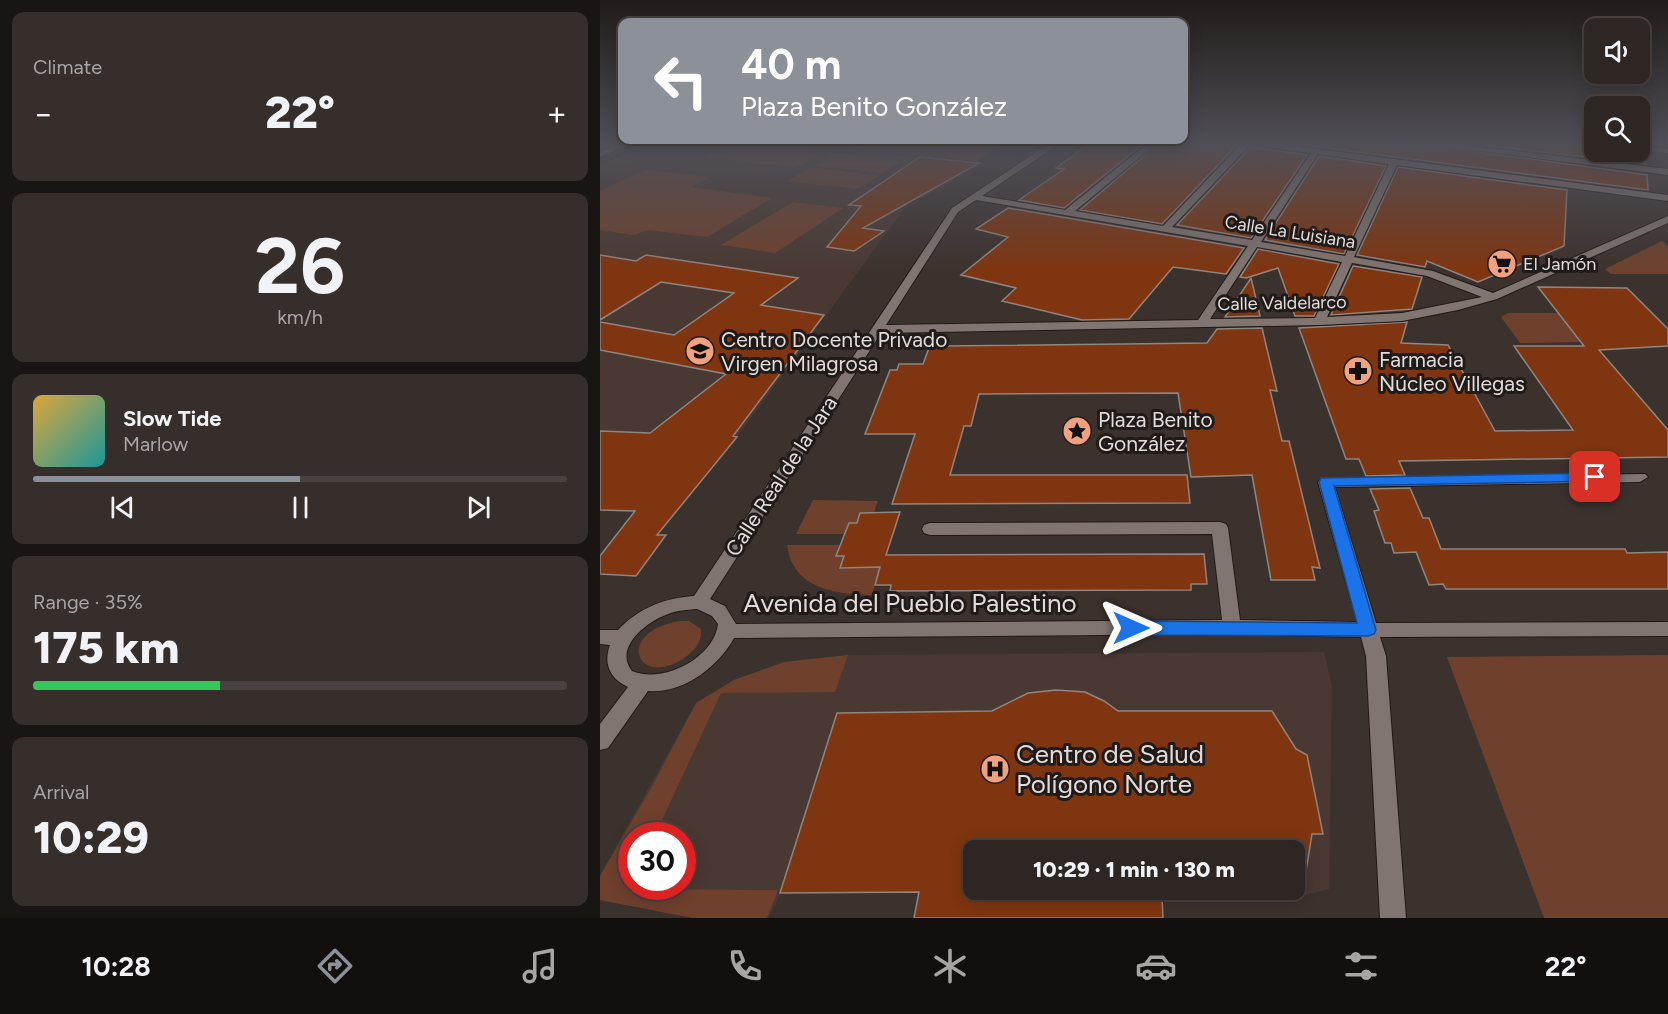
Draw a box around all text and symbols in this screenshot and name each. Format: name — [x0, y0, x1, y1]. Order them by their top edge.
map controls — [1584, 18, 1650, 162]
button: sound — [1584, 18, 1650, 84]
text: 40 m — [741, 39, 841, 90]
icon: left — [642, 42, 720, 120]
text: Climate — [33, 55, 102, 79]
text: 22° — [265, 85, 335, 139]
text: Plaza Benito González — [741, 90, 1007, 123]
text: − — [33, 94, 54, 133]
text: + — [546, 94, 567, 133]
button: search — [1584, 96, 1650, 162]
street label: Calle La Luisiana — [1223, 211, 1357, 253]
text: 26 — [255, 219, 345, 313]
supermarket icon: El Jamón — [1486, 248, 1518, 280]
place label: El Jamón — [1523, 253, 1596, 275]
street label: Calle Valdelarco — [1217, 291, 1347, 315]
text: km/h — [277, 305, 323, 329]
place label: Centro Docente Privado Virgen Milagrosa — [721, 327, 947, 376]
school or university icon: Centro Docente Privado Virgen Milagrosa — [684, 335, 716, 367]
place label: Farmacia Núcleo Villegas — [1379, 347, 1525, 396]
pharmacy icon: Farmacia Núcleo Villegas — [1342, 355, 1374, 387]
street label: Calle Real de la Jara — [720, 391, 842, 561]
text: Slow Tide — [123, 405, 222, 432]
place label: Plaza Benito González — [1098, 407, 1213, 456]
place icon: Plaza Benito González — [1061, 415, 1093, 447]
text: Marlow — [123, 432, 188, 456]
pin — [1569, 451, 1620, 502]
icon: arrive — [1578, 460, 1611, 493]
icon: previous — [106, 491, 139, 524]
icon: pause — [284, 491, 317, 524]
icon: next — [462, 491, 495, 524]
street label: Avenida del Pueblo Palestino — [743, 587, 1077, 619]
text: Range · 35% — [33, 590, 143, 614]
position arrow — [1099, 596, 1163, 660]
text: 175 km — [33, 620, 179, 674]
place label: Centro de Salud Polígono Norte — [1016, 738, 1204, 800]
hospital icon: Centro de Salud Polígono Norte — [979, 753, 1011, 785]
text: Arrival — [33, 780, 89, 804]
text: 10:29 — [33, 810, 149, 864]
speed limit sign: 30 — [618, 822, 696, 900]
text: 10:29 · 1 min · 130 m — [1033, 856, 1235, 883]
icon: directions — [314, 945, 356, 987]
icon: music — [519, 945, 561, 987]
icon: phone — [724, 945, 766, 987]
icon: climate — [929, 945, 971, 987]
icon: car — [1135, 945, 1177, 987]
icon: filters — [1340, 945, 1382, 987]
text: 10:28 — [82, 950, 151, 983]
text: 22° — [1545, 950, 1586, 983]

